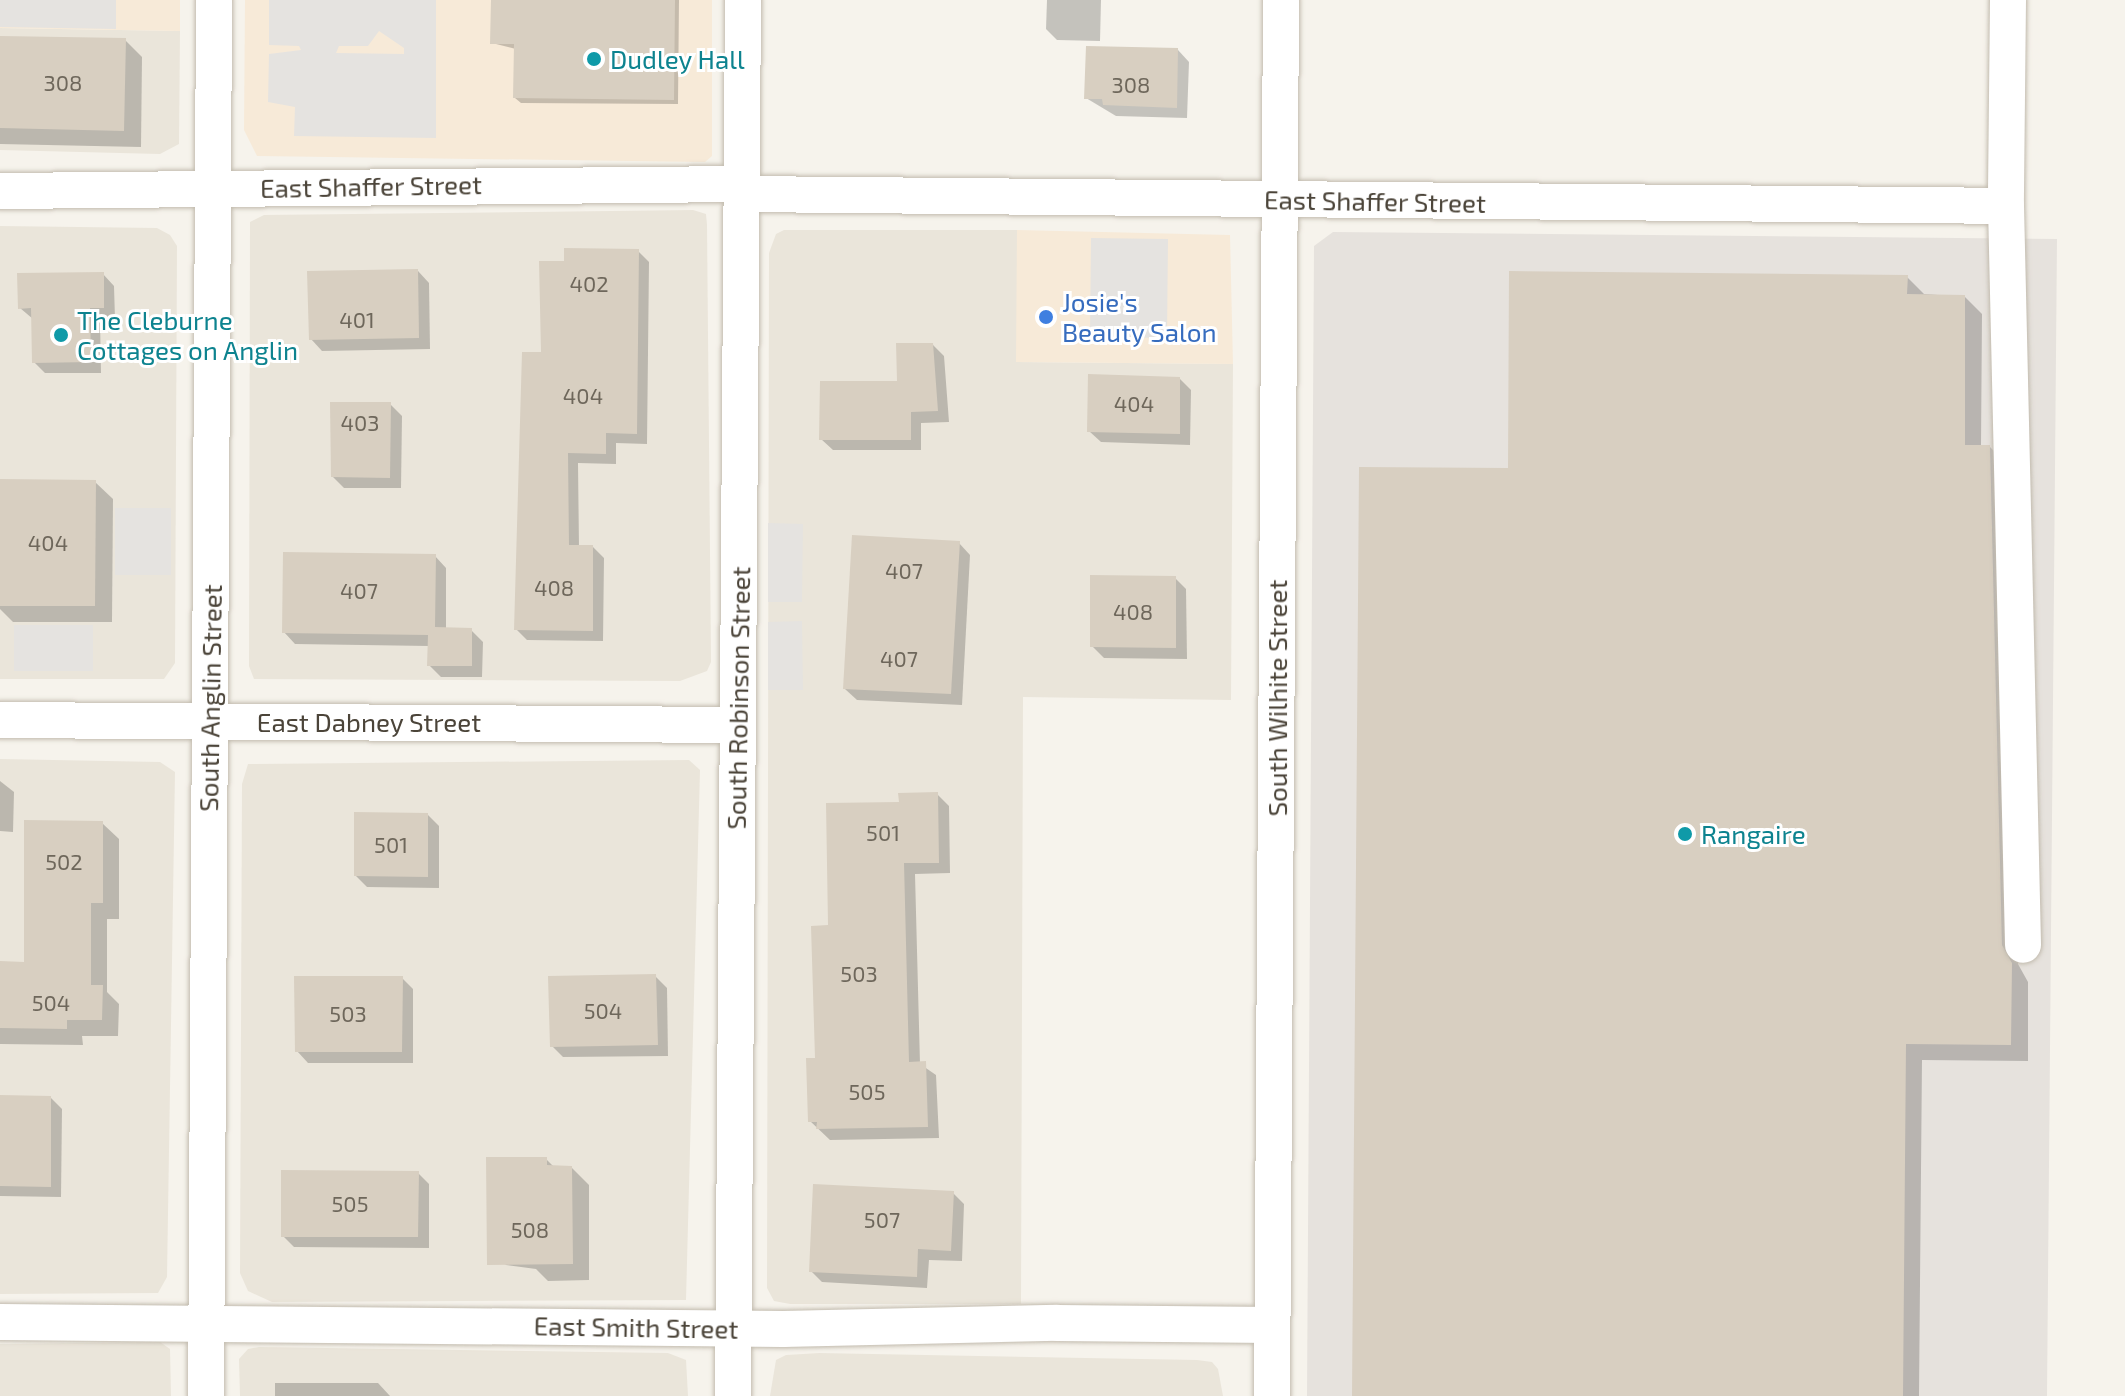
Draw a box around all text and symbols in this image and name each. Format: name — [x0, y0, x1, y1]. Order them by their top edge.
place label: Dudley Hall — [610, 43, 745, 75]
marker: Dudley Hall — [585, 50, 603, 68]
house number: 308 — [44, 70, 82, 96]
house number: 308 — [1112, 72, 1150, 98]
street label: East Shaffer Street — [260, 168, 482, 204]
street label: East Shaffer Street — [1264, 183, 1486, 219]
house number: 402 — [569, 271, 609, 297]
place label: Josie's Beauty Salon — [1062, 286, 1217, 348]
place label: The Cleburne Cottages on Anglin — [77, 304, 299, 366]
house number: 401 — [339, 307, 375, 333]
marker: Josie's Beauty Salon — [1037, 308, 1055, 326]
marker: The Cleburne Cottages on Anglin — [52, 326, 70, 344]
house number: 404 — [563, 383, 603, 409]
house number: 404 — [1114, 391, 1154, 417]
house number: 403 — [340, 410, 380, 436]
house number: 404 — [28, 530, 68, 556]
house number: 407 — [885, 558, 923, 584]
street label: South Robinson Street — [720, 566, 756, 830]
house number: 408 — [534, 575, 574, 601]
house number: 407 — [340, 578, 378, 604]
street label: South Wilhite Street — [1261, 579, 1293, 817]
street label: South Anglin Street — [192, 584, 228, 812]
house number: 408 — [1113, 599, 1153, 625]
house number: 407 — [880, 646, 918, 672]
street label: East Dabney Street — [257, 706, 481, 738]
place label: Rangaire — [1701, 818, 1806, 850]
house number: 501 — [866, 820, 900, 846]
marker: Rangaire — [1676, 825, 1694, 843]
house number: 501 — [374, 832, 408, 858]
house number: 502 — [45, 849, 83, 875]
house number: 503 — [840, 961, 878, 987]
house number: 504 — [32, 990, 70, 1016]
house number: 504 — [584, 998, 622, 1024]
house number: 503 — [329, 1001, 367, 1027]
house number: 505 — [849, 1079, 885, 1105]
house number: 505 — [332, 1191, 368, 1217]
house number: 507 — [864, 1207, 900, 1233]
house number: 508 — [511, 1217, 549, 1243]
street label: East Smith Street — [533, 1310, 739, 1344]

